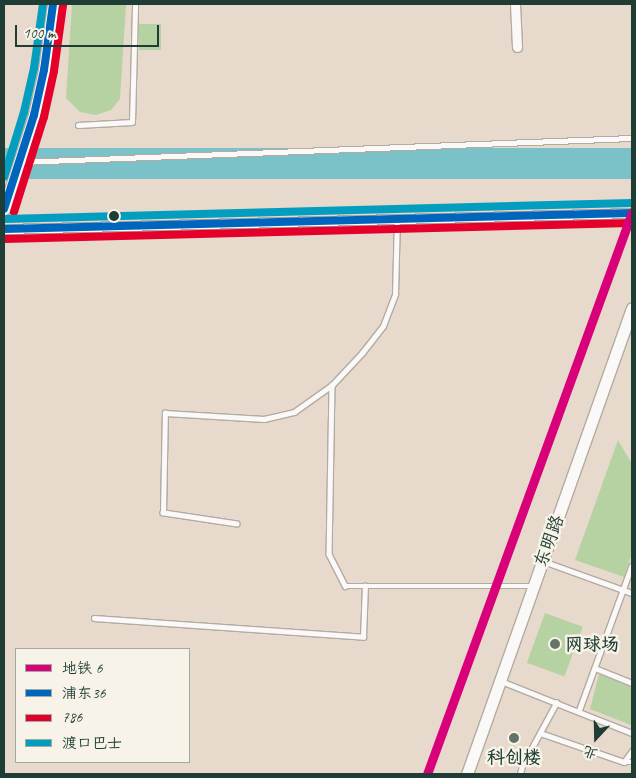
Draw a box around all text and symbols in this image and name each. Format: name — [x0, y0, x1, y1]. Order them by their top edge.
scale bar — [18, 15, 161, 47]
text: 100 m — [23, 24, 55, 43]
unlabelled marker — [109, 211, 119, 221]
street label: 东明路 — [530, 512, 568, 570]
place label: 网球场 — [565, 633, 619, 655]
marker: 网球场 — [549, 638, 561, 650]
legend — [15, 648, 190, 763]
text: 地铁 6 — [62, 659, 102, 678]
text: 浦东36 — [62, 684, 106, 703]
text: 786 — [62, 708, 82, 727]
north arrow — [571, 713, 621, 763]
marker: 科创楼 — [508, 732, 520, 744]
text: 渡口巴士 — [62, 734, 122, 753]
text: 北 — [581, 742, 600, 763]
place label: 科创楼 — [487, 746, 541, 768]

